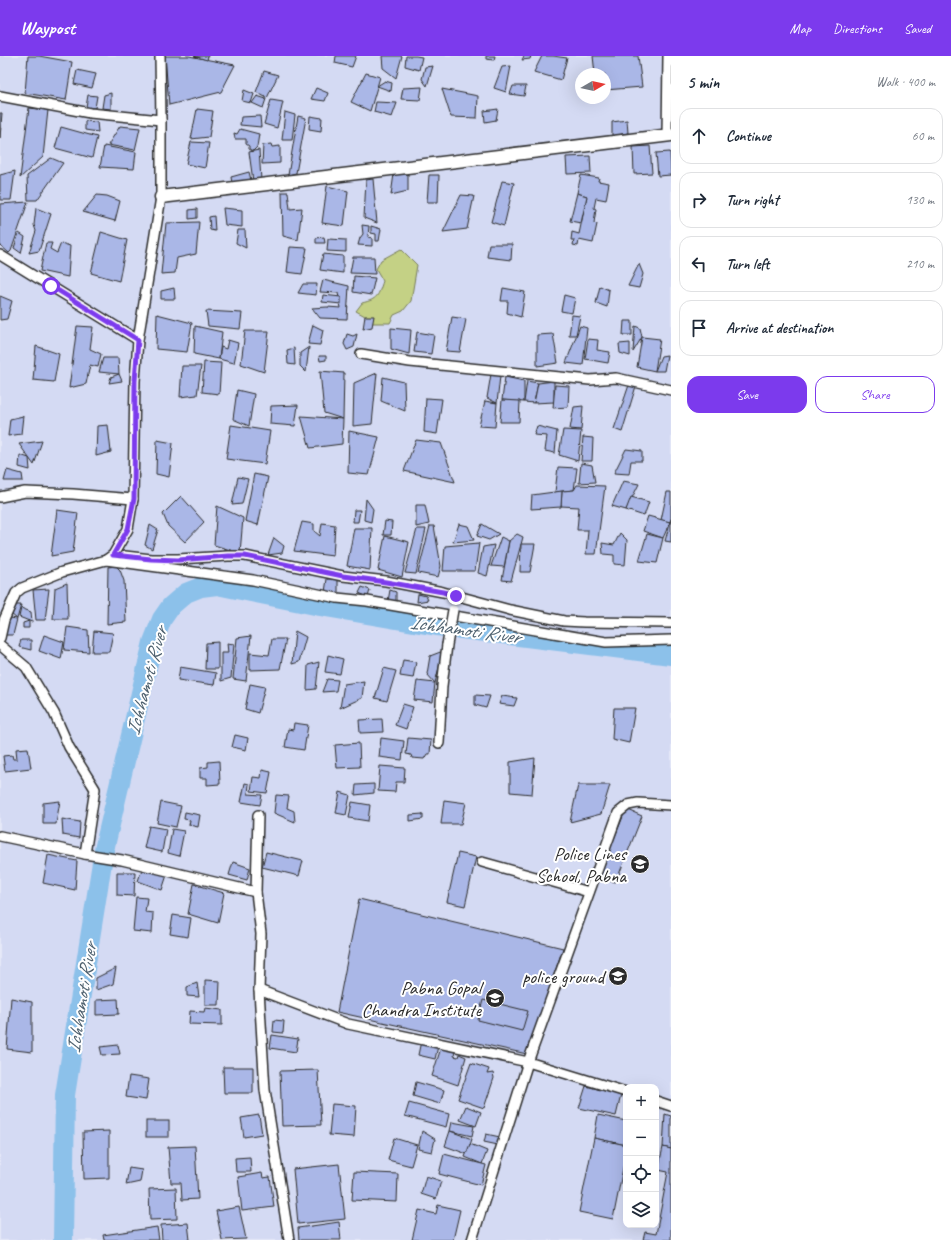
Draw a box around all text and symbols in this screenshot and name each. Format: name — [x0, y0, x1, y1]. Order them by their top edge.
text: Waypost — [20, 16, 75, 40]
text: Map — [790, 20, 811, 37]
text: Directions — [833, 20, 882, 37]
text: Saved — [904, 20, 931, 37]
north arrow — [575, 68, 611, 104]
text: 5 min — [687, 72, 719, 93]
text: Walk · 400 m — [876, 74, 935, 90]
icon: ahead — [688, 125, 710, 147]
text: Continue — [726, 127, 771, 146]
text: 60 m — [912, 128, 934, 144]
icon: right — [688, 189, 710, 211]
text: Turn right — [726, 191, 779, 210]
text: 130 m — [906, 192, 934, 208]
icon: left — [688, 253, 710, 275]
text: Turn left — [726, 255, 769, 274]
text: 210 m — [906, 256, 934, 272]
route start — [42, 277, 60, 295]
icon: arrive — [688, 317, 710, 339]
text: Arrive at destination — [726, 319, 833, 338]
button: Save — [687, 376, 807, 413]
button: Share — [815, 376, 935, 413]
route end — [447, 587, 465, 605]
water label: Ichhamoti River — [409, 609, 525, 650]
water label: Ichhamoti River — [120, 621, 174, 738]
place label: Police Lines School, Pabna — [536, 842, 629, 888]
school or university icon: Police Lines School, Pabna — [629, 853, 651, 875]
water label: Ichhamoti River — [61, 938, 103, 1054]
place label: police ground — [522, 965, 608, 989]
school or university icon: police ground — [607, 965, 629, 987]
place label: Pabna Gopal Chandra Institute — [362, 976, 485, 1022]
school or university icon: Pabna Gopal Chandra Institute — [484, 987, 506, 1009]
map controls — [623, 1084, 659, 1228]
button: + — [623, 1084, 659, 1120]
button: − — [623, 1120, 659, 1156]
button: locate — [623, 1156, 659, 1192]
button: layers — [623, 1192, 659, 1228]

